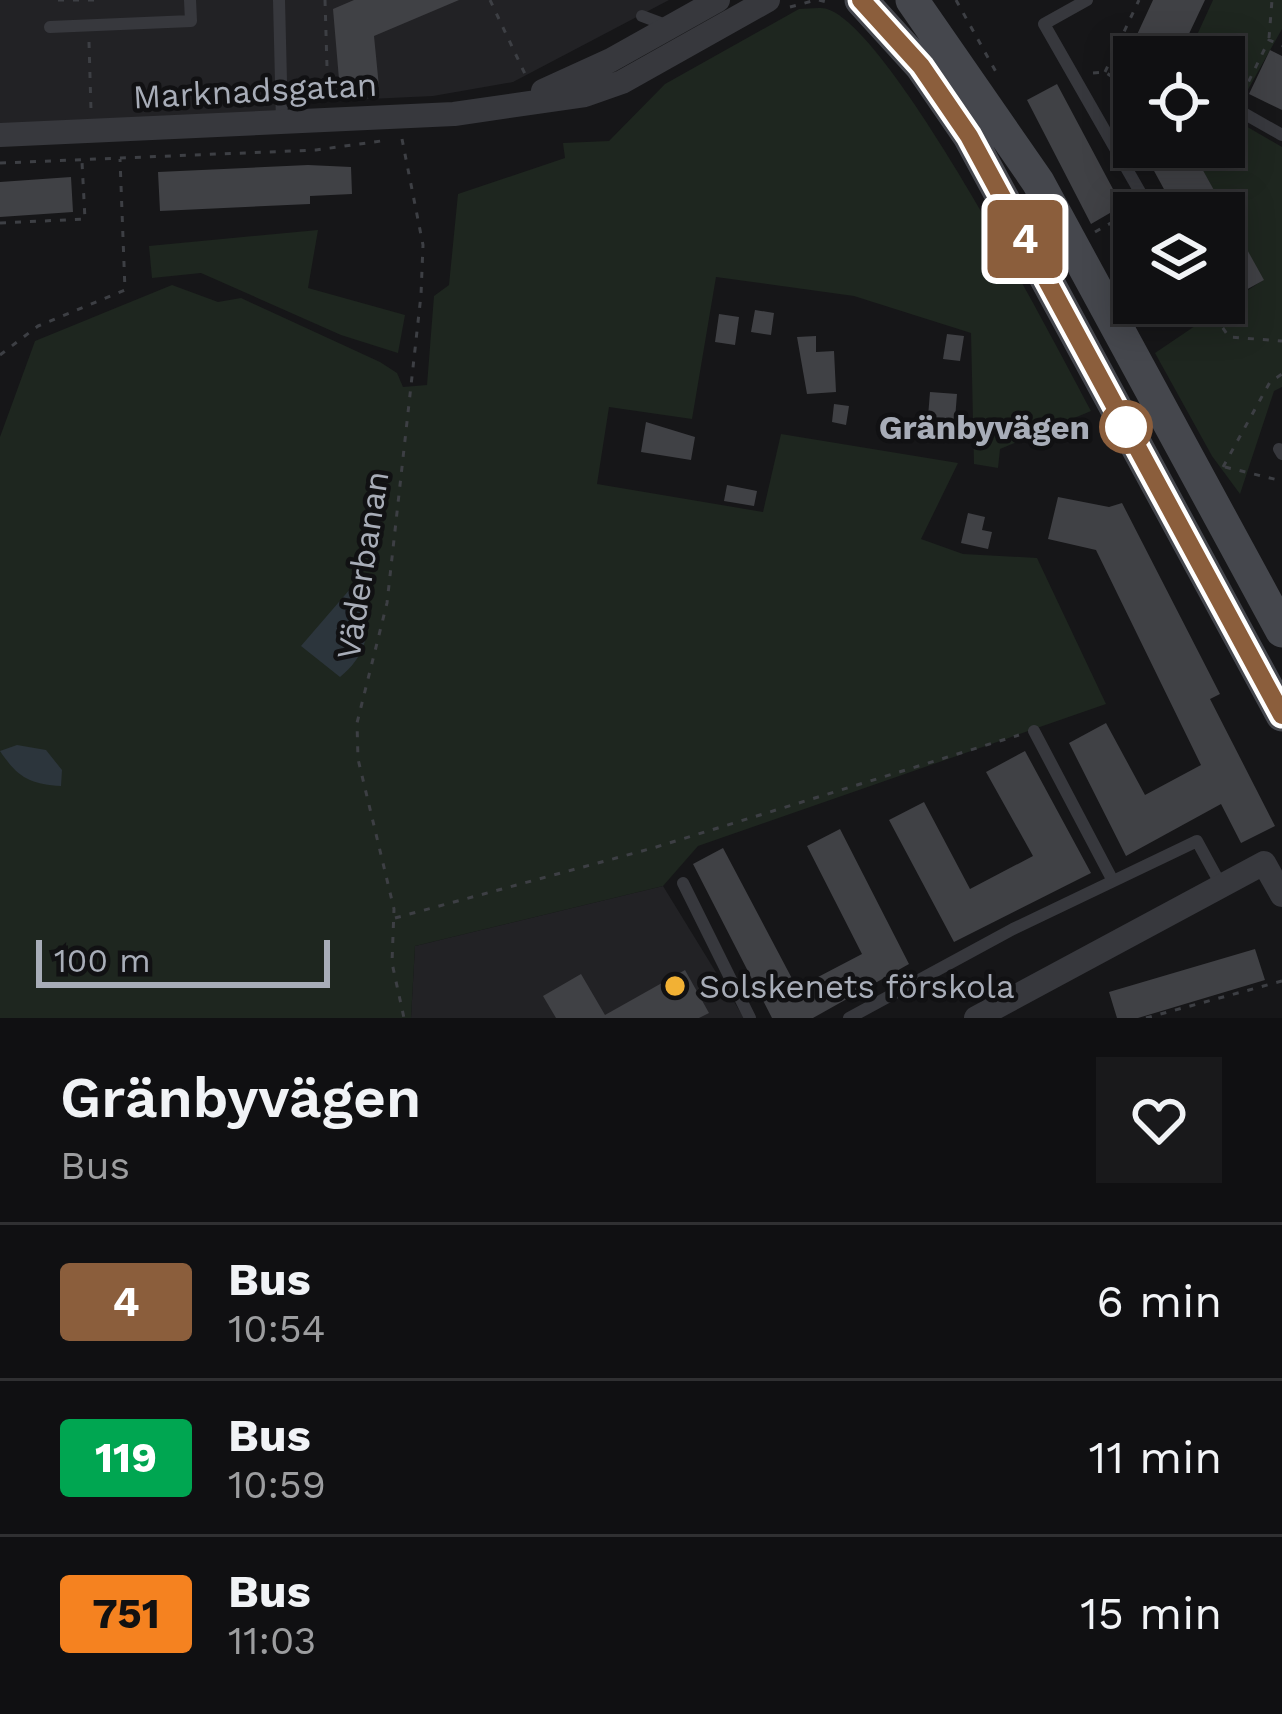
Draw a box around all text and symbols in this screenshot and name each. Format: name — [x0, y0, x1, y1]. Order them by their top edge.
map controls — [1113, 36, 1245, 324]
button: locate — [1113, 36, 1245, 168]
street label: Marknadsgatan — [132, 65, 378, 116]
button: layers — [1113, 192, 1245, 324]
line badge: 4 — [986, 200, 1064, 278]
text: 4 — [1011, 214, 1039, 263]
marker: Gränbyvägen — [1101, 402, 1151, 452]
place label: Gränbyvägen — [879, 408, 1090, 447]
street label: Väderbanan — [328, 468, 397, 662]
scale bar — [36, 934, 330, 987]
text: 100 m — [54, 941, 151, 980]
place label: Solskenets förskola — [699, 967, 1015, 1006]
marker: Solskenets förskola — [662, 973, 688, 999]
button: heart — [1096, 1057, 1222, 1183]
text: Gränbyvägen — [60, 1064, 421, 1131]
text: Bus — [60, 1143, 130, 1188]
text: Bus — [228, 1253, 311, 1306]
text: 6 min — [1097, 1275, 1222, 1328]
text: 4 — [112, 1277, 140, 1326]
text: 10:54 — [228, 1306, 326, 1351]
text: Bus — [228, 1409, 311, 1462]
text: 11 min — [1089, 1431, 1222, 1484]
text: 119 — [95, 1433, 157, 1482]
text: 10:59 — [228, 1462, 326, 1507]
text: Bus — [228, 1565, 311, 1618]
text: 15 min — [1080, 1587, 1222, 1640]
text: 751 — [92, 1589, 160, 1638]
text: 11:03 — [228, 1618, 316, 1663]

